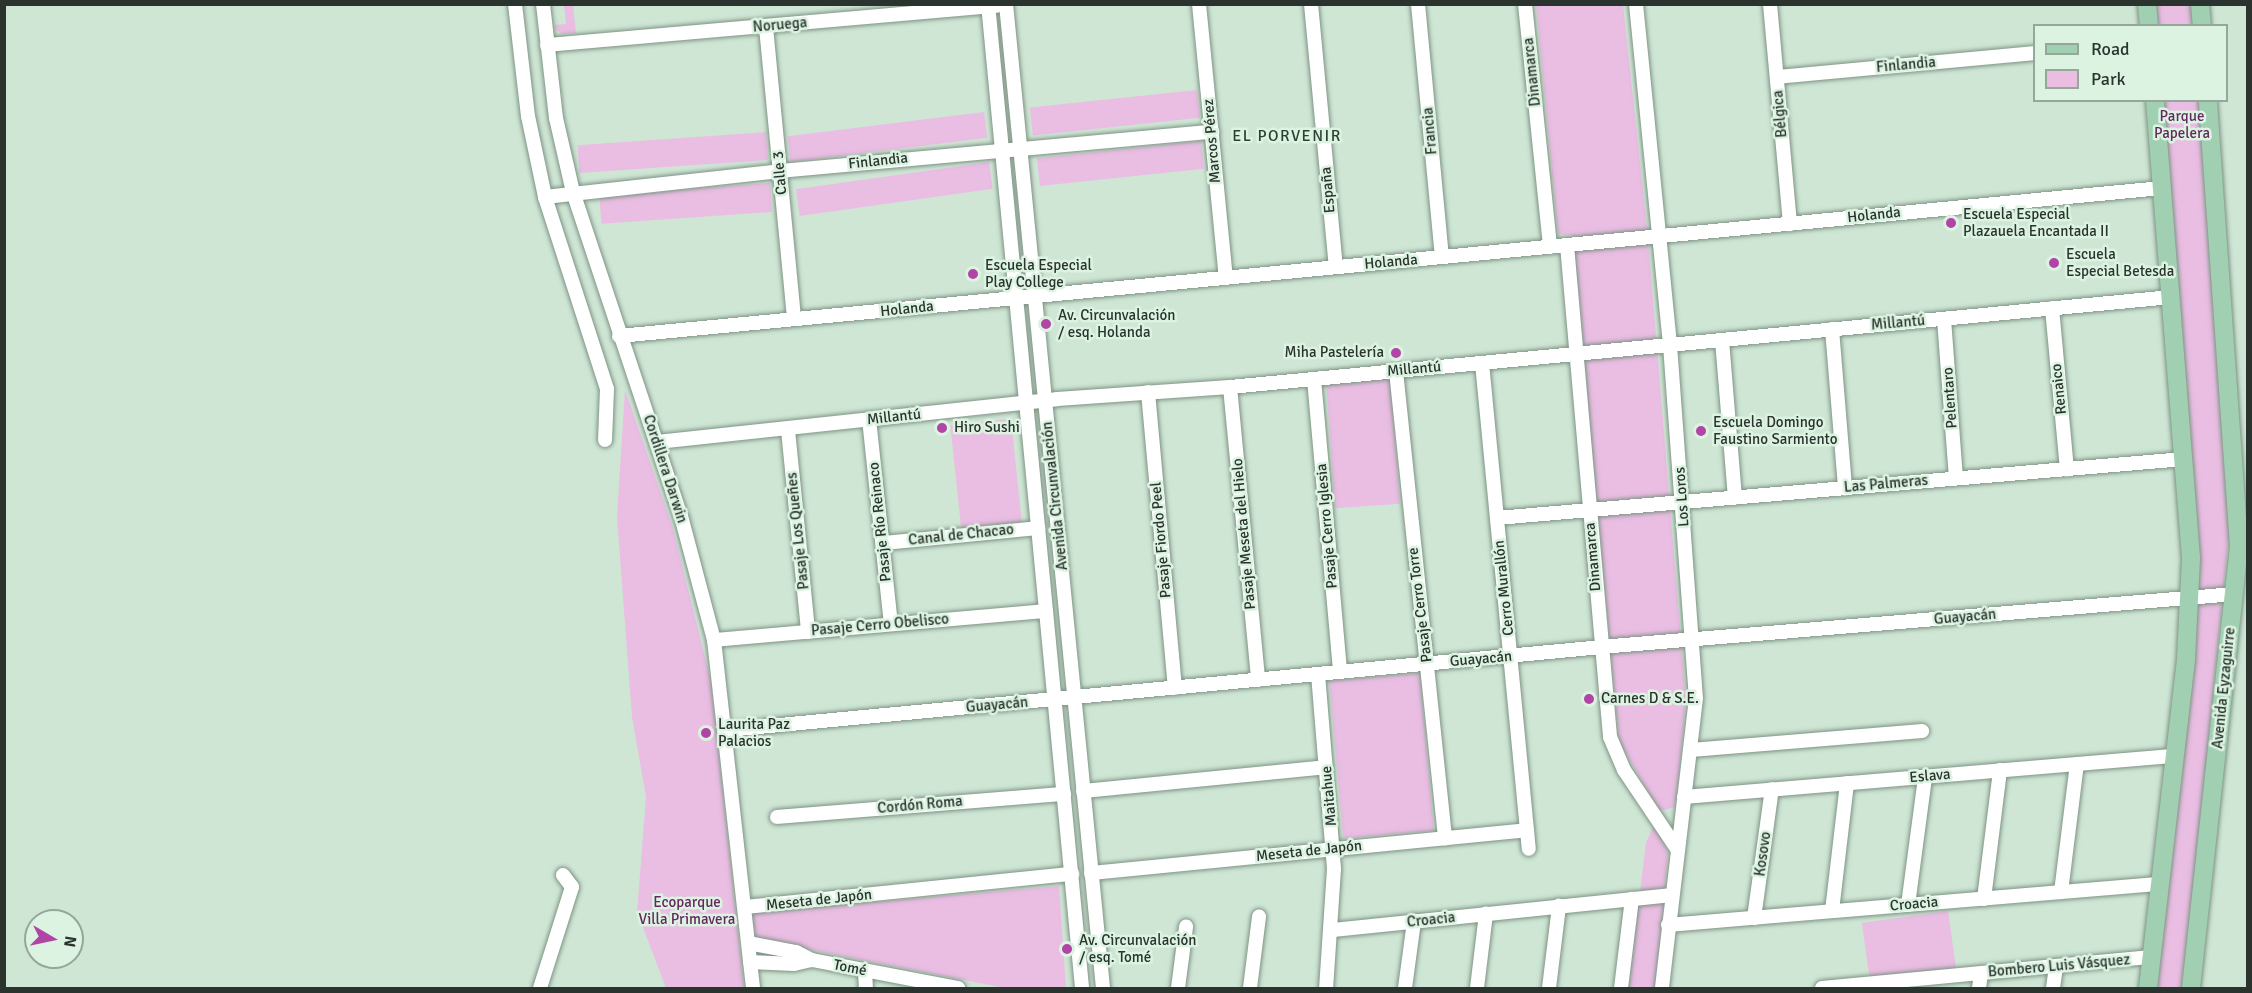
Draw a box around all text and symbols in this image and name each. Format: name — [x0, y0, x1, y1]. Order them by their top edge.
street label: Noruega — [752, 14, 808, 36]
legend — [2033, 24, 2228, 102]
street label: Dinamarca — [1519, 37, 1545, 107]
text: Road — [2091, 38, 2130, 60]
street label: Finlandia — [1875, 53, 1937, 77]
text: Park — [2091, 68, 2126, 90]
street label: Bélgica — [1769, 90, 1791, 138]
street label: Marcos Pérez — [1199, 98, 1225, 184]
street label: Francia — [1419, 107, 1441, 155]
park label: Parque Papelera — [2154, 107, 2210, 142]
district label: EL PORVENIR — [1232, 126, 1342, 146]
street label: Finlandia — [847, 149, 909, 173]
street label: Calle 3 — [769, 150, 791, 196]
street label: España — [1317, 166, 1339, 214]
street label: Holanda — [1846, 203, 1902, 227]
place label: Escuela Especial Plazauela Encantada II — [1963, 205, 2109, 240]
marker: Escuela Especial Plazauela Encantada II — [1944, 216, 1958, 230]
place label: Escuela Especial Betesda — [2066, 245, 2174, 280]
street label: Holanda — [1363, 251, 1419, 273]
place label: Escuela Especial Play College — [985, 256, 1092, 291]
marker: Escuela Especial Betesda — [2047, 256, 2061, 270]
marker: Escuela Especial Play College — [966, 267, 980, 281]
street label: Holanda — [879, 297, 935, 321]
place label: Av. Circunvalación / esq. Holanda — [1058, 306, 1175, 341]
street label: Millantú — [1870, 312, 1926, 334]
marker: Av. Circunvalación / esq. Holanda — [1039, 317, 1053, 331]
place label: Miha Pastelería — [1285, 344, 1384, 362]
marker: Miha Pastelería — [1389, 346, 1403, 360]
street label: Millantú — [1386, 358, 1442, 380]
street label: Renaico — [2047, 363, 2071, 415]
street label: Pelentaro — [1939, 367, 1961, 429]
street label: Millantú — [866, 405, 922, 429]
street label: Cordillera Darwin — [639, 413, 691, 525]
place label: Escuela Domingo Faustino Sarmiento — [1713, 413, 1837, 448]
place label: Hiro Sushi — [954, 419, 1020, 437]
marker: Hiro Sushi — [935, 421, 949, 435]
street label: Avenida Circunvalación — [1038, 421, 1072, 571]
marker: Escuela Domingo Faustino Sarmiento — [1694, 424, 1708, 438]
street label: Pasaje Meseta del Hielo — [1228, 458, 1260, 610]
street label: Pasaje Río Reinaco — [865, 461, 895, 583]
street label: Pasaje Cerro Iglesia — [1313, 463, 1341, 589]
street label: Los Loros — [1671, 466, 1693, 528]
street label: Pasaje Los Queñes — [783, 471, 813, 591]
street label: Las Palmeras — [1843, 471, 1929, 497]
street label: Pasaje Fiordo Peel — [1147, 481, 1175, 599]
street label: Canal de Chacao — [907, 521, 1015, 549]
street label: Dinamarca — [1581, 522, 1605, 592]
street label: Cerro Murallón — [1490, 539, 1518, 637]
street label: Pasaje Cerro Torre — [1404, 547, 1436, 663]
street label: Guayacán — [1933, 605, 1997, 629]
street label: Pasaje Cerro Obelisco — [810, 610, 950, 640]
street label: Avenida Eyzaguirre — [2209, 626, 2239, 750]
street label: Guayacán — [1449, 647, 1513, 671]
place label: Carnes D & S.E. — [1601, 690, 1699, 708]
marker: Carnes D & S.E. — [1582, 692, 1596, 706]
street label: Guayacán — [965, 693, 1029, 717]
place label: Laurita Paz Palacios — [718, 715, 790, 750]
marker: Laurita Paz Palacios — [699, 726, 713, 740]
street label: Maitahue — [1317, 765, 1341, 827]
street label: Eslava — [1909, 765, 1951, 787]
street label: Cordón Roma — [877, 792, 963, 818]
street label: Kosovo — [1751, 830, 1775, 878]
street label: Meseta de Japón — [1255, 836, 1363, 866]
street label: Meseta de Japón — [765, 885, 873, 915]
park label: Ecoparque Villa Primavera — [639, 893, 735, 928]
street label: Croacia — [1889, 893, 1939, 915]
north arrow — [24, 909, 84, 969]
street label: Croacia — [1406, 909, 1456, 931]
place label: Av. Circunvalación / esq. Tomé — [1079, 931, 1196, 966]
text: N — [59, 934, 81, 949]
marker: Av. Circunvalación / esq. Tomé — [1060, 942, 1074, 956]
street label: Bombero Luis Vásquez — [1987, 951, 2131, 981]
street label: Tomé — [832, 956, 868, 980]

